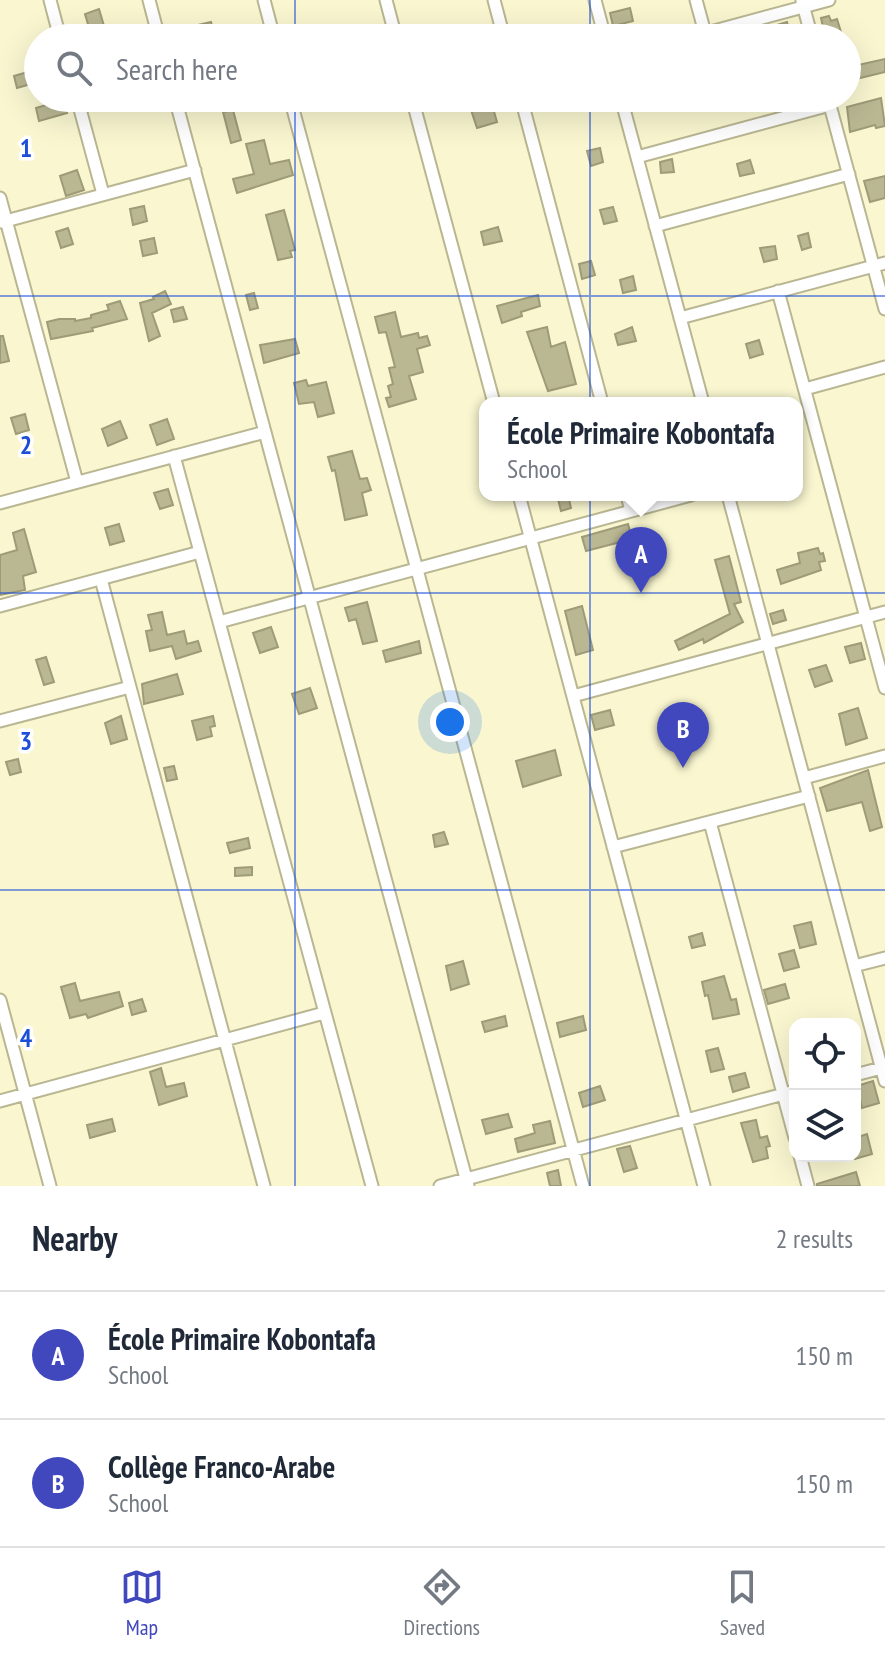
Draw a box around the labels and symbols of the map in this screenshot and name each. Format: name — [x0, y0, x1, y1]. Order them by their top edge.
text: 1 — [20, 131, 32, 164]
text: 2 — [20, 428, 32, 461]
pin: A — [615, 527, 667, 593]
your location — [430, 702, 470, 742]
pin: B — [657, 702, 709, 768]
text: 3 — [20, 724, 32, 757]
text: 4 — [20, 1021, 33, 1054]

